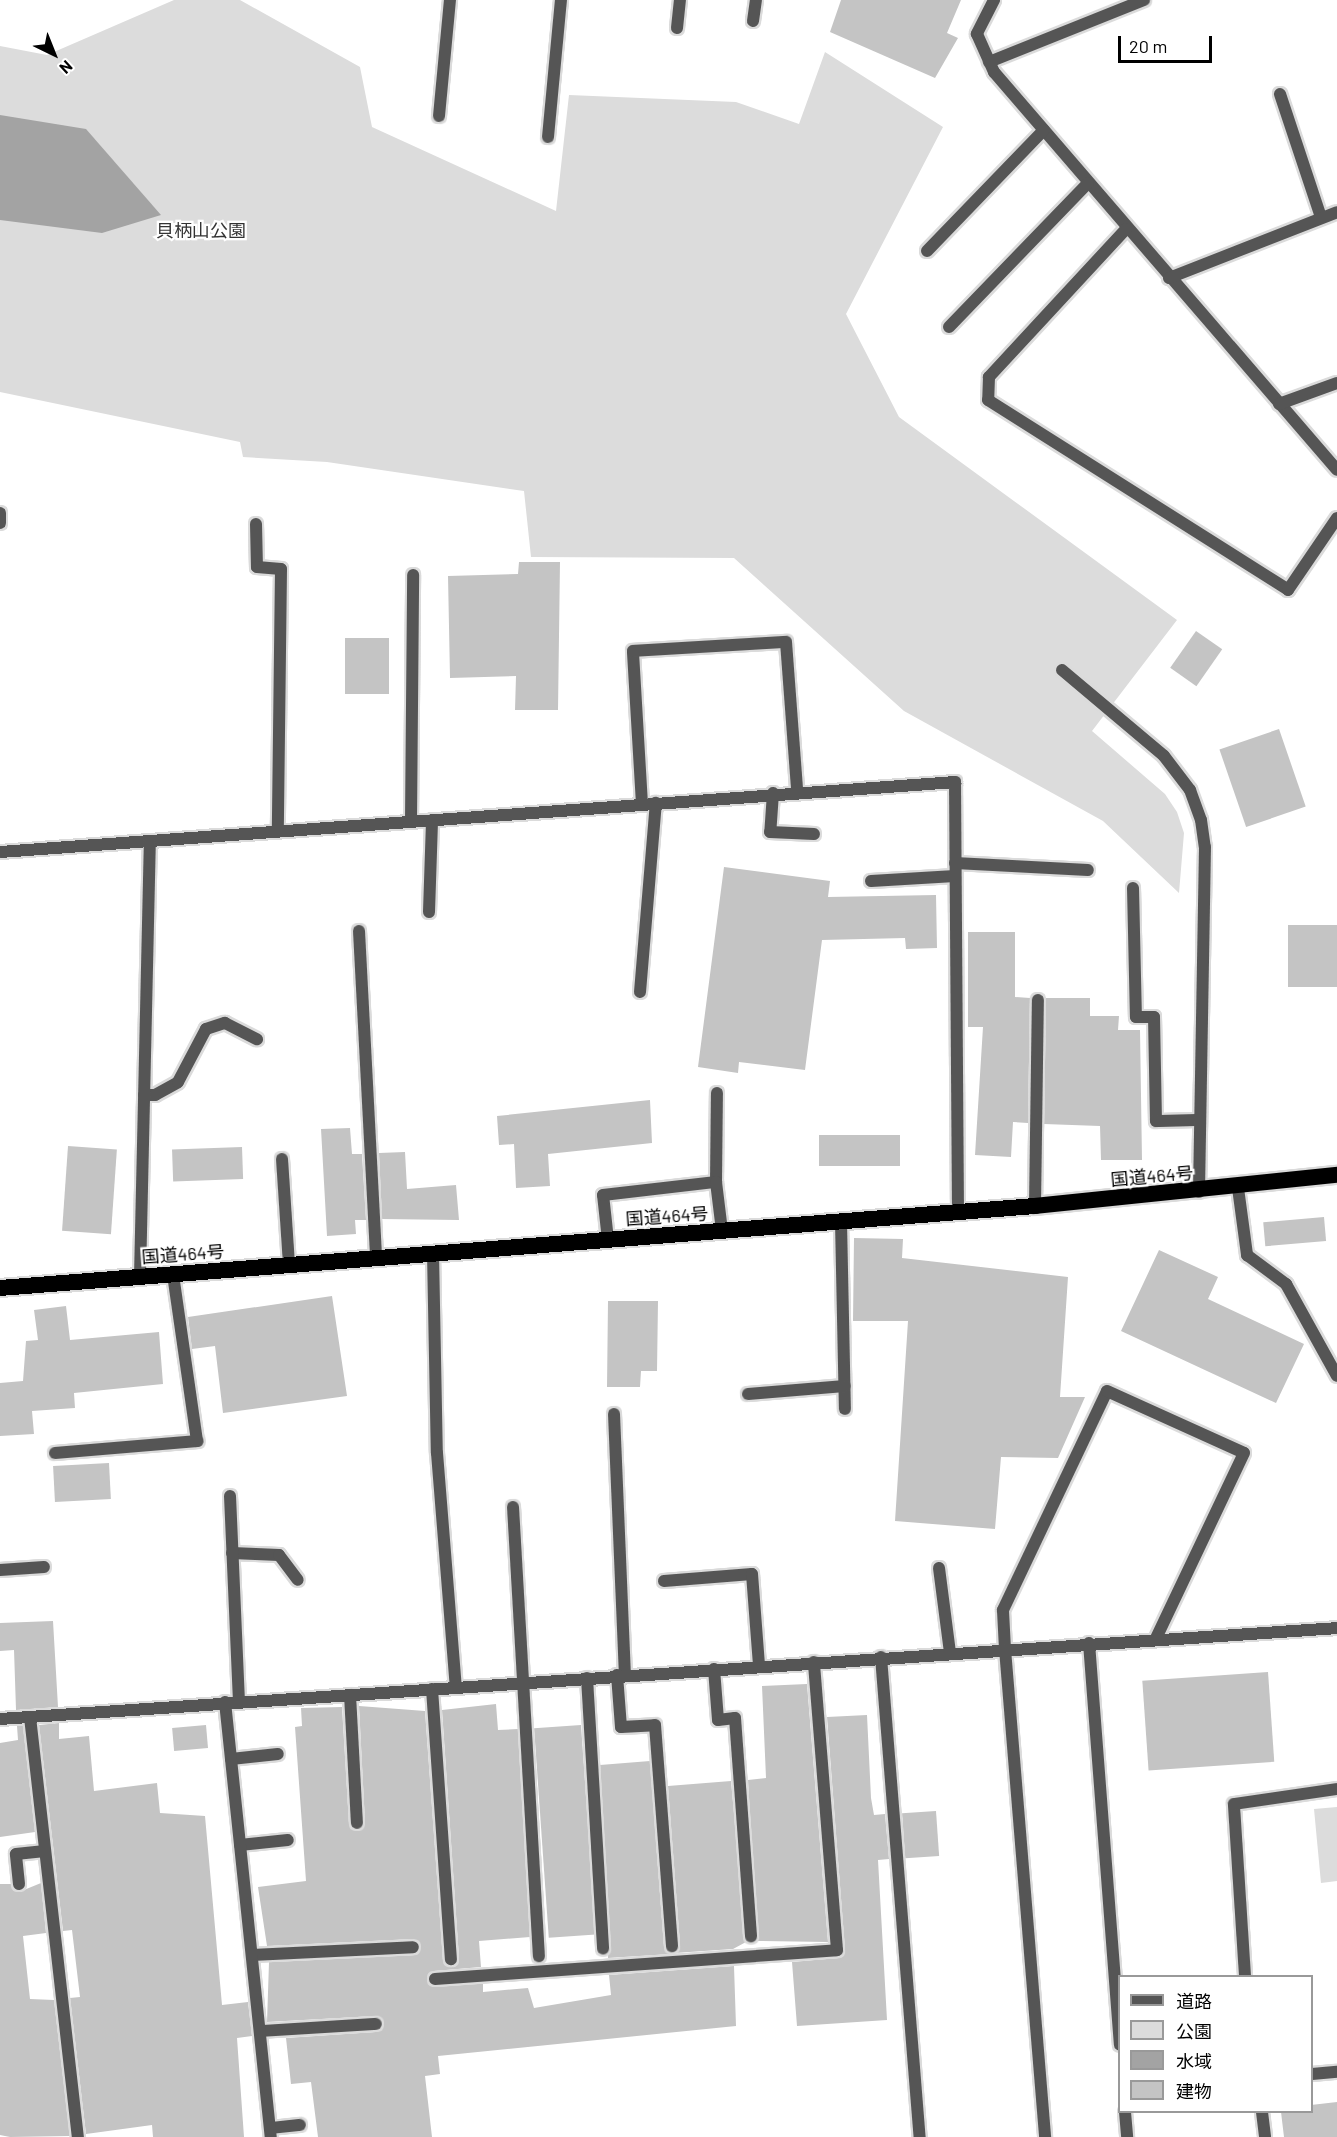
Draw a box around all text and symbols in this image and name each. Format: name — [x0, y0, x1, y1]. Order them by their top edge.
north arrow — [24, 24, 84, 84]
scale bar — [1121, 24, 1216, 62]
text: 20 m — [1129, 35, 1167, 57]
text: N — [56, 57, 77, 78]
park label: 貝柄山公園 — [156, 219, 246, 241]
street label: 国道464号 — [1110, 1162, 1194, 1190]
street label: 国道464号 — [625, 1202, 709, 1230]
street label: 国道464号 — [141, 1240, 225, 1268]
legend — [1118, 1975, 1313, 2113]
text: 道路 — [1176, 1990, 1212, 2012]
text: 公園 — [1176, 2020, 1212, 2042]
text: 水域 — [1176, 2050, 1212, 2072]
text: 建物 — [1176, 2080, 1212, 2102]

